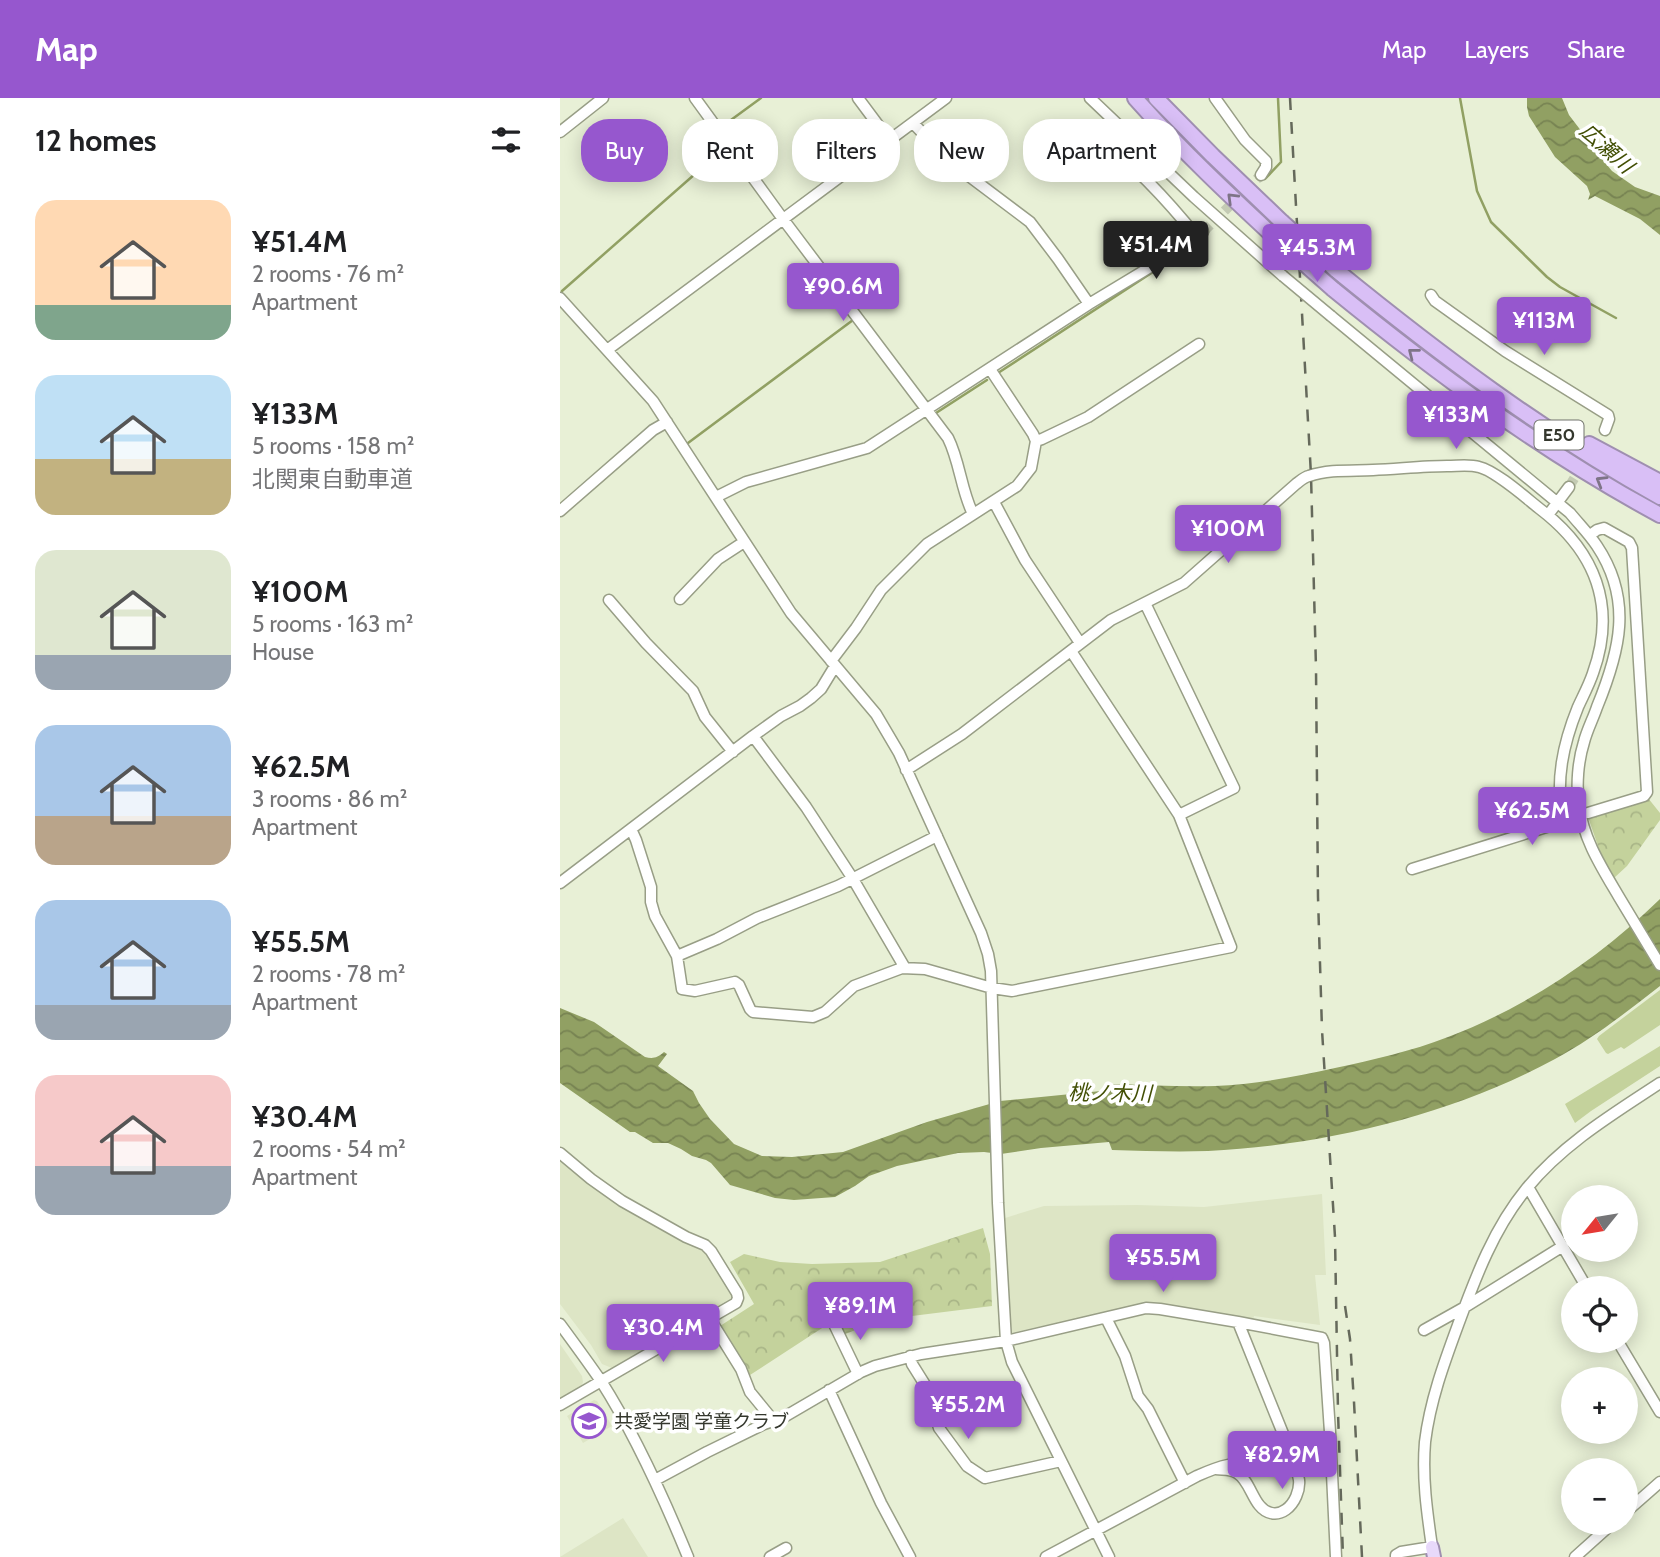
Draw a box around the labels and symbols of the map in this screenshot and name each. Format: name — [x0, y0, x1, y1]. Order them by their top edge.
water label: 広瀬川 — [1575, 118, 1640, 180]
one-way arrow — [1228, 193, 1241, 206]
pin: ¥51.4M — [1099, 222, 1213, 281]
pin: ¥45.3M — [1260, 225, 1374, 284]
pin: ¥90.6M — [786, 264, 900, 323]
pin: ¥113M — [1495, 298, 1593, 357]
one-way arrow — [1409, 348, 1421, 361]
pin: ¥133M — [1407, 392, 1505, 451]
road number: E50 — [1534, 421, 1584, 450]
one-way arrow — [1596, 476, 1608, 489]
pin: ¥100M — [1179, 505, 1277, 565]
pin: ¥62.5M — [1475, 788, 1589, 847]
water label: 桃ノ木川 — [1068, 1080, 1154, 1106]
north arrow — [1561, 1185, 1638, 1262]
pin: ¥55.5M — [1106, 1234, 1220, 1294]
pin: ¥89.1M — [803, 1282, 917, 1342]
pin: ¥30.4M — [606, 1304, 720, 1364]
pin: ¥55.2M — [911, 1382, 1025, 1441]
school or university icon: 共愛学園 学童クラブ — [570, 1402, 608, 1440]
place label: 共愛学園 学童クラブ — [614, 1410, 789, 1433]
pin: ¥82.9M — [1225, 1432, 1339, 1491]

